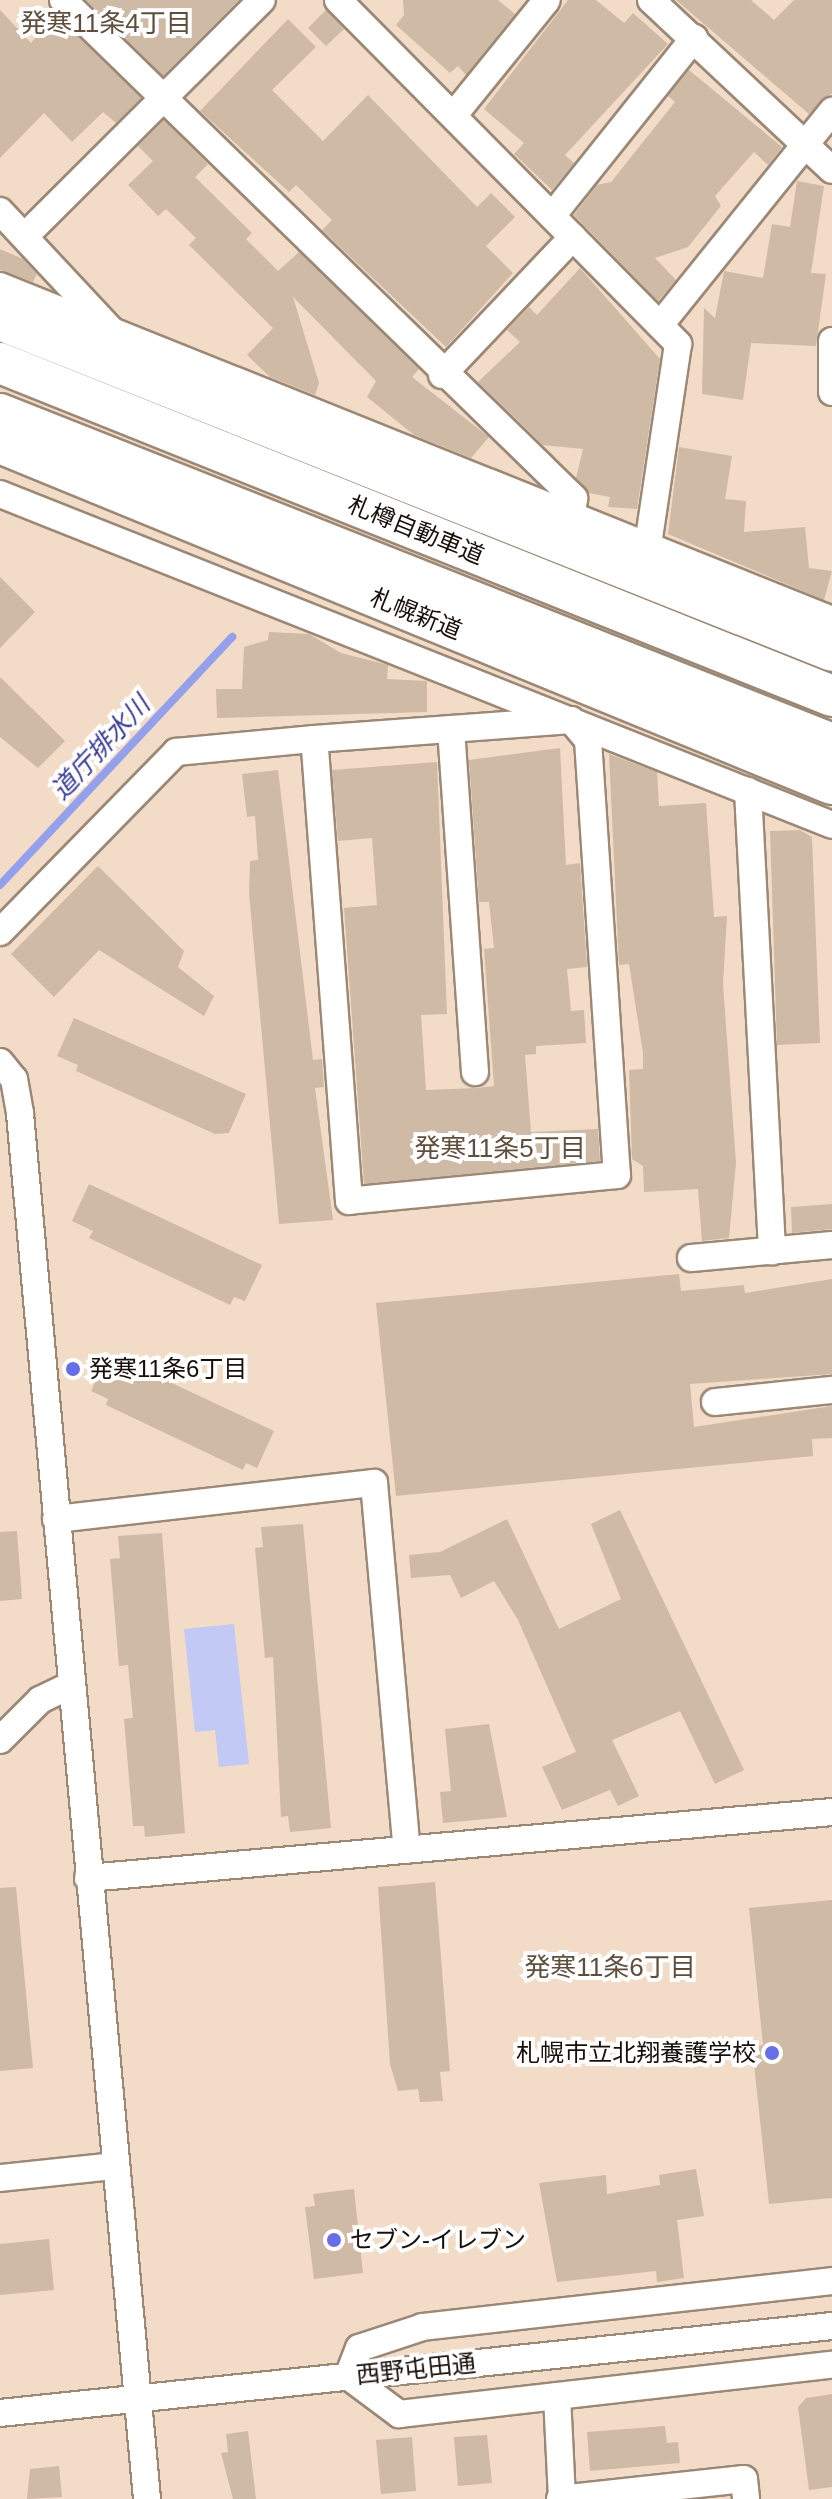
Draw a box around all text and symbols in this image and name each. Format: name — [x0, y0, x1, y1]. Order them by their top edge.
district label: 発寒11条4丁目 — [20, 8, 192, 40]
street label: 札樽自動車道 — [344, 490, 488, 570]
street label: 札幌新道 — [366, 583, 466, 645]
water label: 道庁排水川 — [45, 690, 157, 806]
district label: 発寒11条5丁目 — [414, 1133, 586, 1165]
place label: 発寒11条6丁目 — [89, 1355, 247, 1383]
marker: 発寒11条6丁目 — [64, 1360, 82, 1378]
district label: 発寒11条6丁目 — [524, 1952, 696, 1984]
place label: 札幌市立北翔養護学校 — [516, 2039, 756, 2067]
marker: 札幌市立北翔養護学校 — [763, 2044, 781, 2062]
place label: セブン-イレブン — [350, 2226, 526, 2254]
marker: セブン-イレブン — [325, 2231, 343, 2249]
street label: 西野屯田通 — [355, 2348, 477, 2390]

